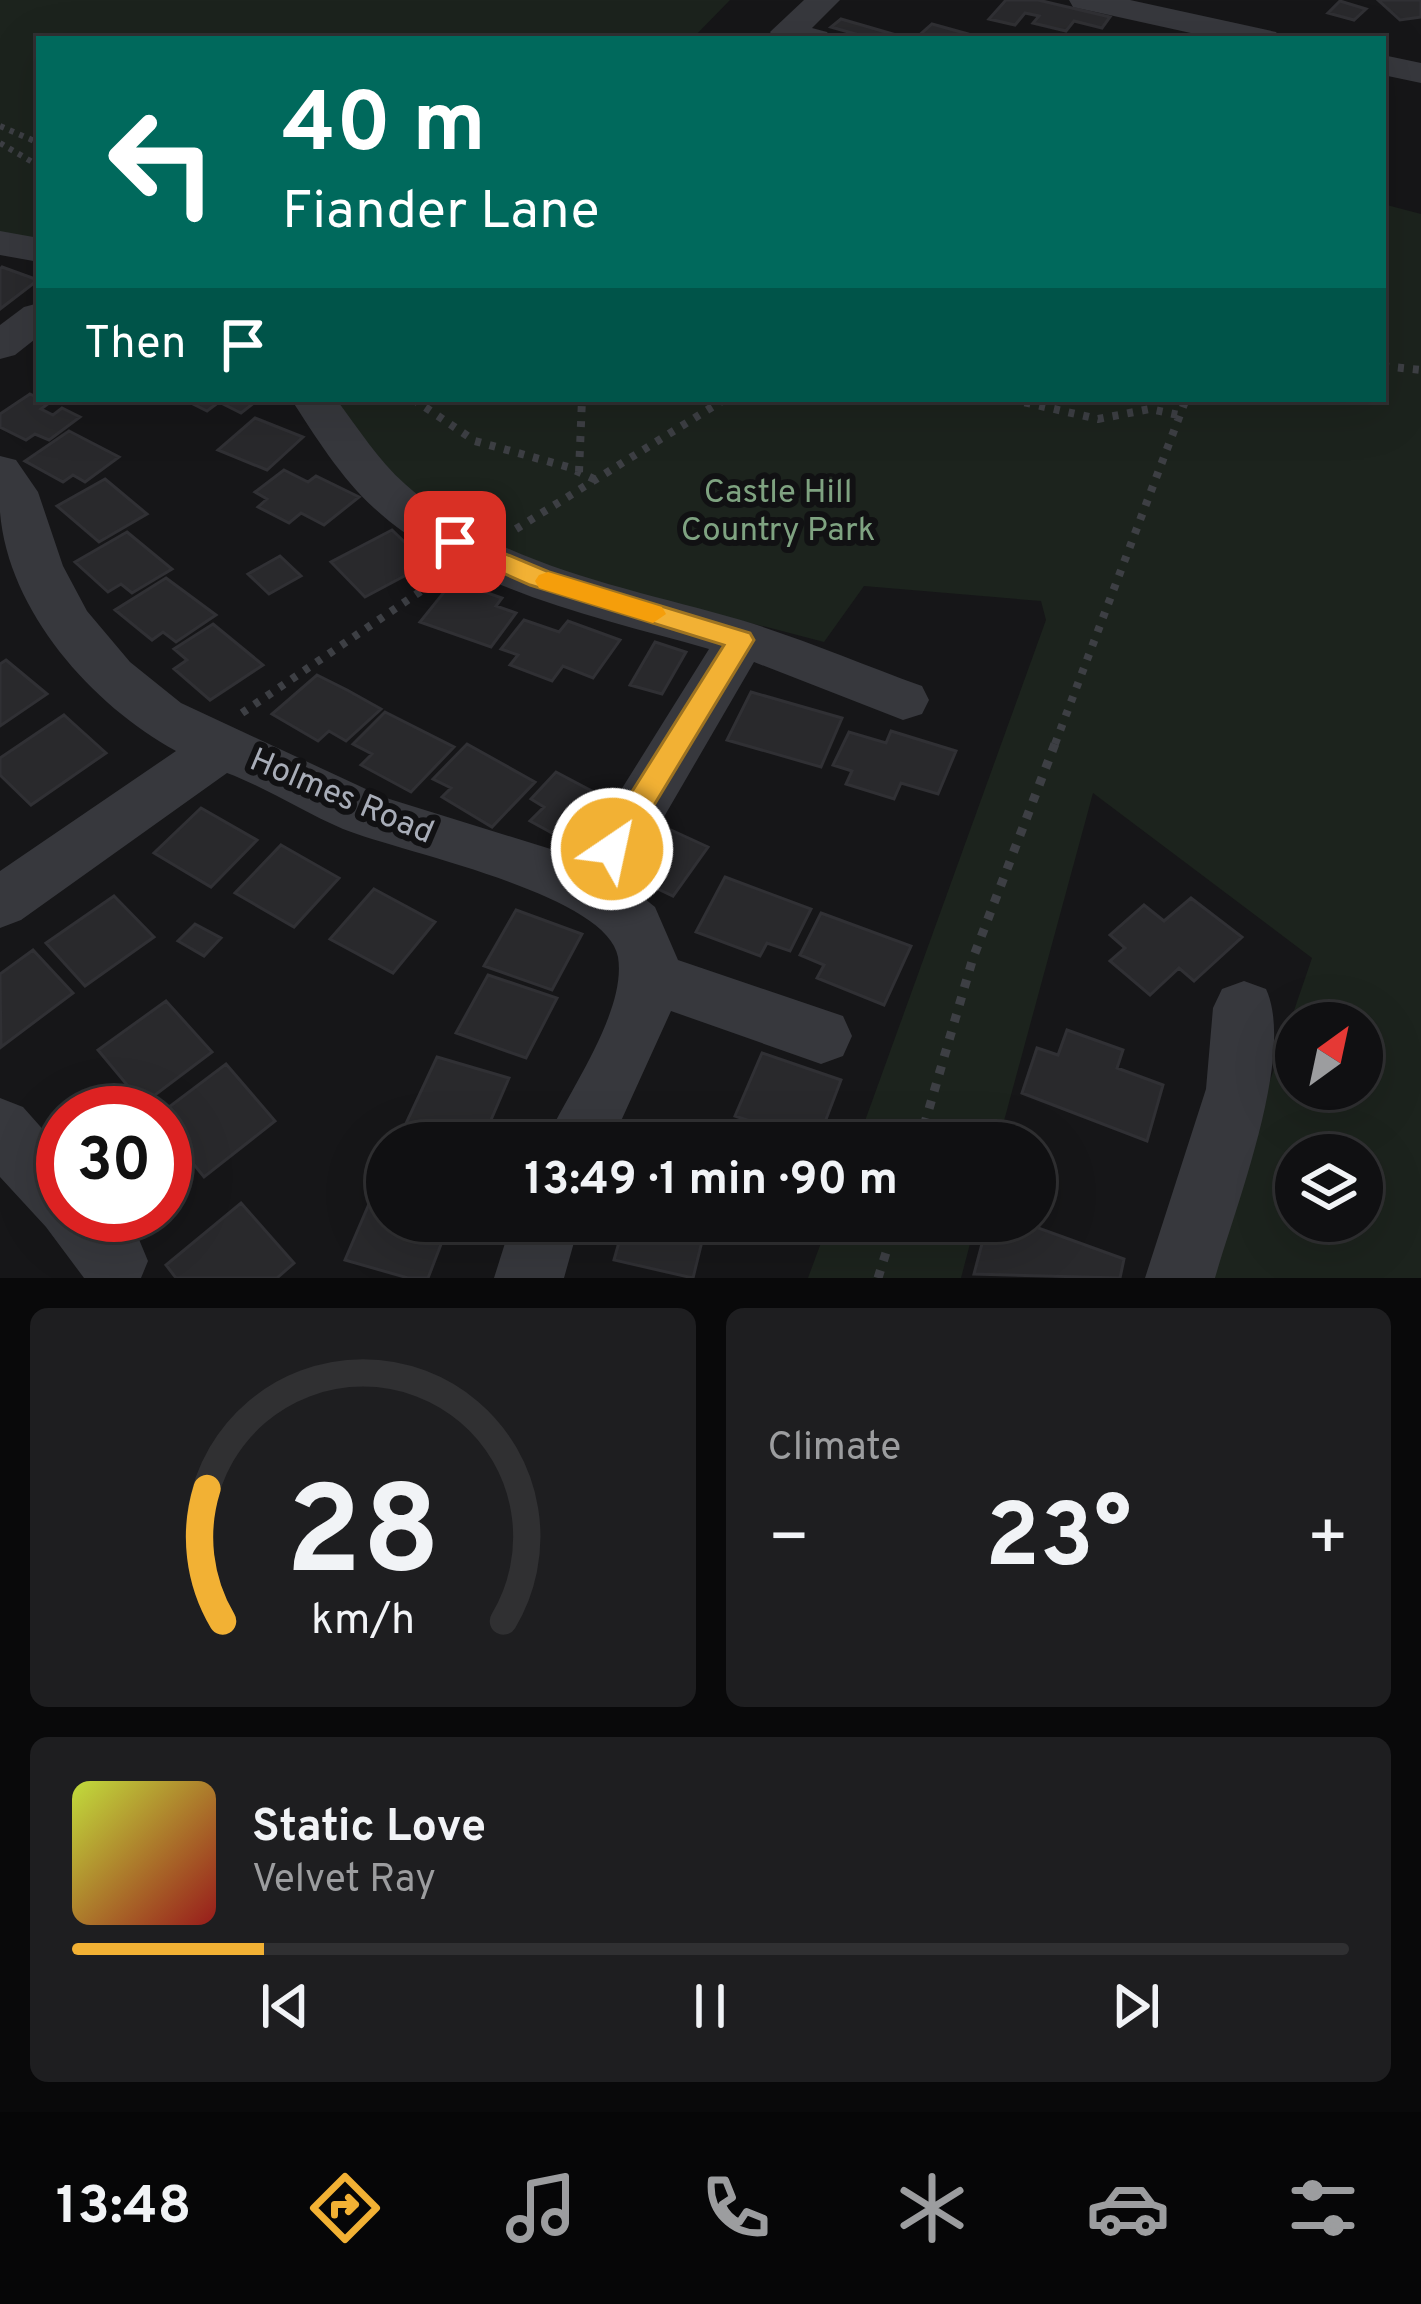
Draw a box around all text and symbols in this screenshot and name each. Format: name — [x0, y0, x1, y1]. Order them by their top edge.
text: 40 m — [282, 75, 486, 181]
icon: left — [84, 84, 240, 240]
text: Fiander Lane — [282, 179, 600, 248]
icon: arrive — [210, 312, 276, 378]
text: Then — [84, 317, 186, 374]
park label: Castle Hill Country Park — [681, 473, 875, 553]
pin — [404, 491, 506, 593]
icon: arrive — [422, 509, 488, 575]
street label: Holmes Road — [243, 740, 439, 856]
position arrow — [549, 786, 675, 912]
north arrow — [1275, 1002, 1383, 1110]
map controls — [1275, 1002, 1383, 1242]
speed limit sign: 30 — [36, 1086, 192, 1242]
button: layers — [1275, 1134, 1383, 1242]
text: 13:49 · 1 min · 90 m — [524, 1153, 898, 1210]
text: Climate — [768, 1425, 901, 1474]
text: 28 — [285, 1460, 440, 1618]
text: 23° — [985, 1485, 1131, 1598]
text: − — [768, 1500, 810, 1583]
text: + — [1306, 1500, 1349, 1583]
text: km/h — [311, 1594, 415, 1648]
text: Static Love — [252, 1800, 486, 1857]
text: Velvet Ray — [252, 1857, 436, 1906]
icon: previous — [252, 1973, 318, 2039]
icon: pause — [677, 1973, 743, 2039]
icon: next — [1103, 1973, 1169, 2039]
icon: directions — [303, 2166, 387, 2250]
icon: music — [499, 2166, 583, 2250]
icon: phone — [694, 2166, 778, 2250]
icon: climate — [890, 2166, 974, 2250]
icon: car — [1086, 2166, 1170, 2250]
icon: filters — [1281, 2166, 1365, 2250]
text: 13:48 — [56, 2174, 192, 2243]

